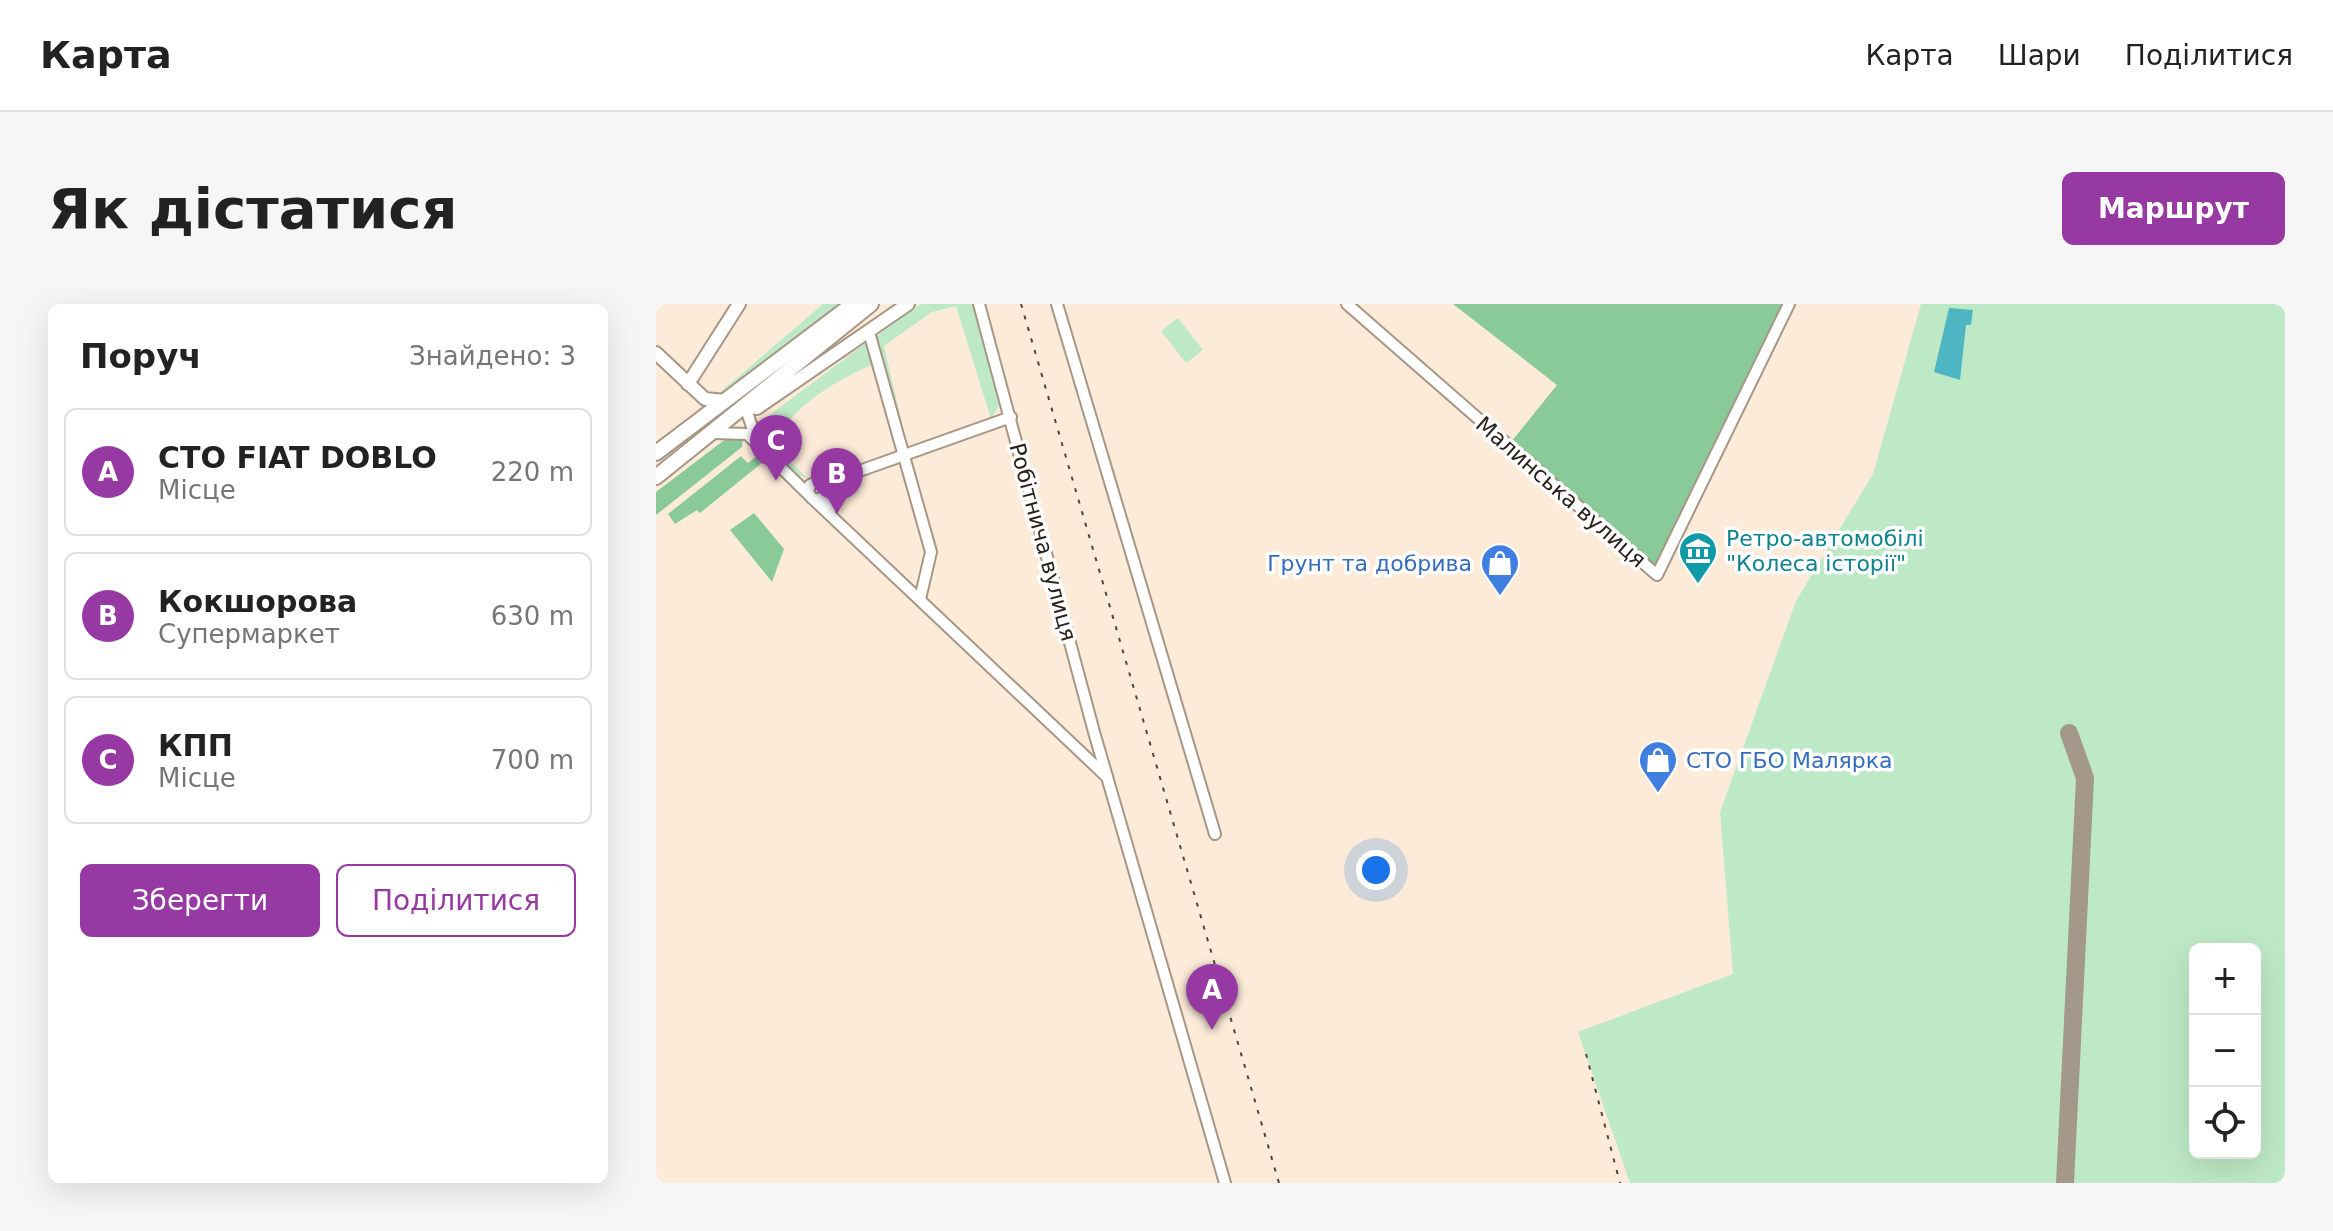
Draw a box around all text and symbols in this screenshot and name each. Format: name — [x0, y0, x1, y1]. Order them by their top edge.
text: Карта — [40, 33, 172, 77]
text: Карта — [1865, 39, 1954, 72]
text: Шари — [1998, 39, 2081, 72]
text: Поділитися — [2125, 39, 2293, 72]
button: Маршрут — [2062, 172, 2285, 245]
text: Як дістатися — [48, 176, 457, 241]
text: Поруч — [80, 336, 202, 376]
text: Знайдено: 3 — [409, 341, 576, 371]
street label: Малинська вулиця — [1471, 412, 1651, 572]
pin: C — [750, 415, 802, 481]
text: СТО FIAT DOBLO — [158, 440, 437, 475]
street label: Робітнича вулиця — [1005, 440, 1081, 644]
pin: B — [811, 448, 863, 514]
text: A — [98, 457, 118, 487]
text: 220 m — [491, 457, 574, 487]
text: Місце — [158, 475, 236, 505]
place label: Ретро-автомобілі "Колеса історії" — [1726, 526, 1924, 576]
museum icon: Ретро-автомобілі "Колеса історії" — [1677, 530, 1719, 585]
shop icon: Грунт та добрива — [1479, 542, 1521, 597]
place label: Грунт та добрива — [1267, 551, 1472, 576]
text: Кокшорова — [158, 584, 357, 619]
text: B — [98, 601, 118, 631]
text: 630 m — [491, 601, 574, 631]
text: Супермаркет — [158, 619, 340, 649]
text: КПП — [158, 728, 233, 763]
shop icon: СТО ГБО Малярка — [1637, 739, 1679, 794]
text: C — [98, 745, 118, 775]
text: 700 m — [491, 745, 574, 775]
place label: СТО ГБО Малярка — [1686, 748, 1892, 773]
text: Місце — [158, 763, 236, 793]
your location — [1356, 850, 1396, 890]
button: Зберегти — [80, 864, 320, 937]
button: Поділитися — [336, 864, 576, 937]
map controls — [2189, 943, 2261, 1159]
button: + — [2189, 943, 2261, 1015]
pin: A — [1186, 964, 1238, 1030]
button: − — [2189, 1015, 2261, 1087]
button: locate — [2189, 1087, 2261, 1159]

